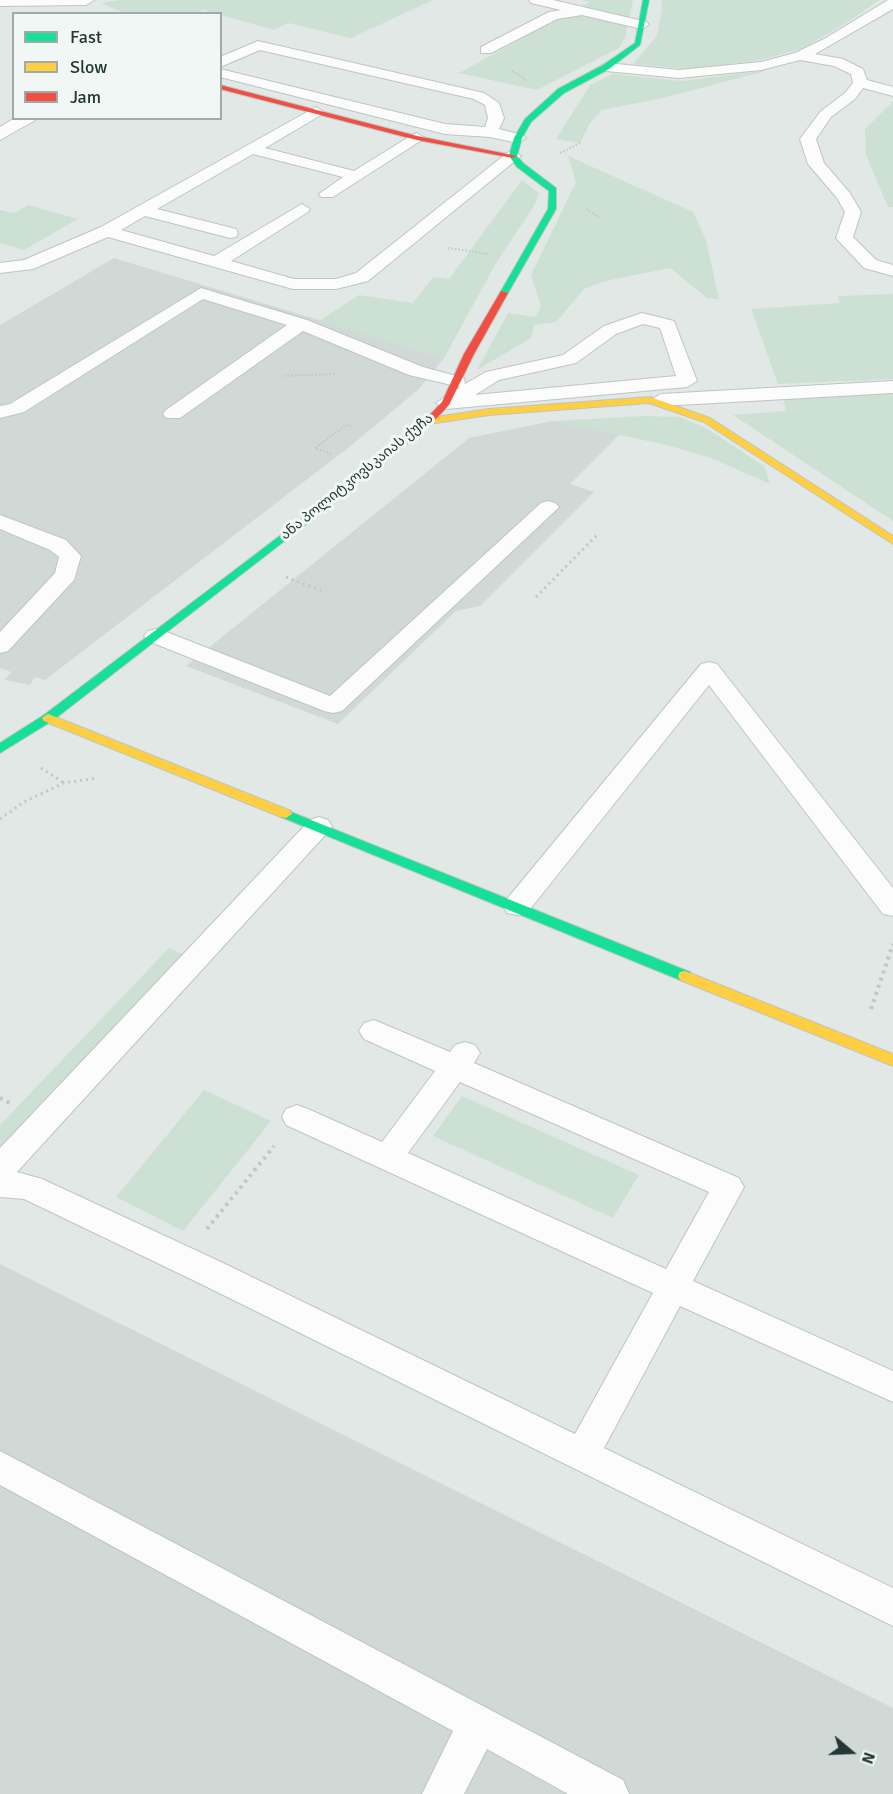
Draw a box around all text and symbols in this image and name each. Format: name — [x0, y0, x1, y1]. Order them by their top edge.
legend — [12, 12, 222, 120]
text: Fast — [70, 26, 102, 48]
text: Slow — [70, 56, 107, 78]
text: Jam — [70, 86, 101, 108]
street label: ანა პოლიტკოვსკაიას ქუჩა — [277, 410, 437, 544]
north arrow — [821, 1722, 881, 1782]
text: N — [857, 1749, 879, 1766]

